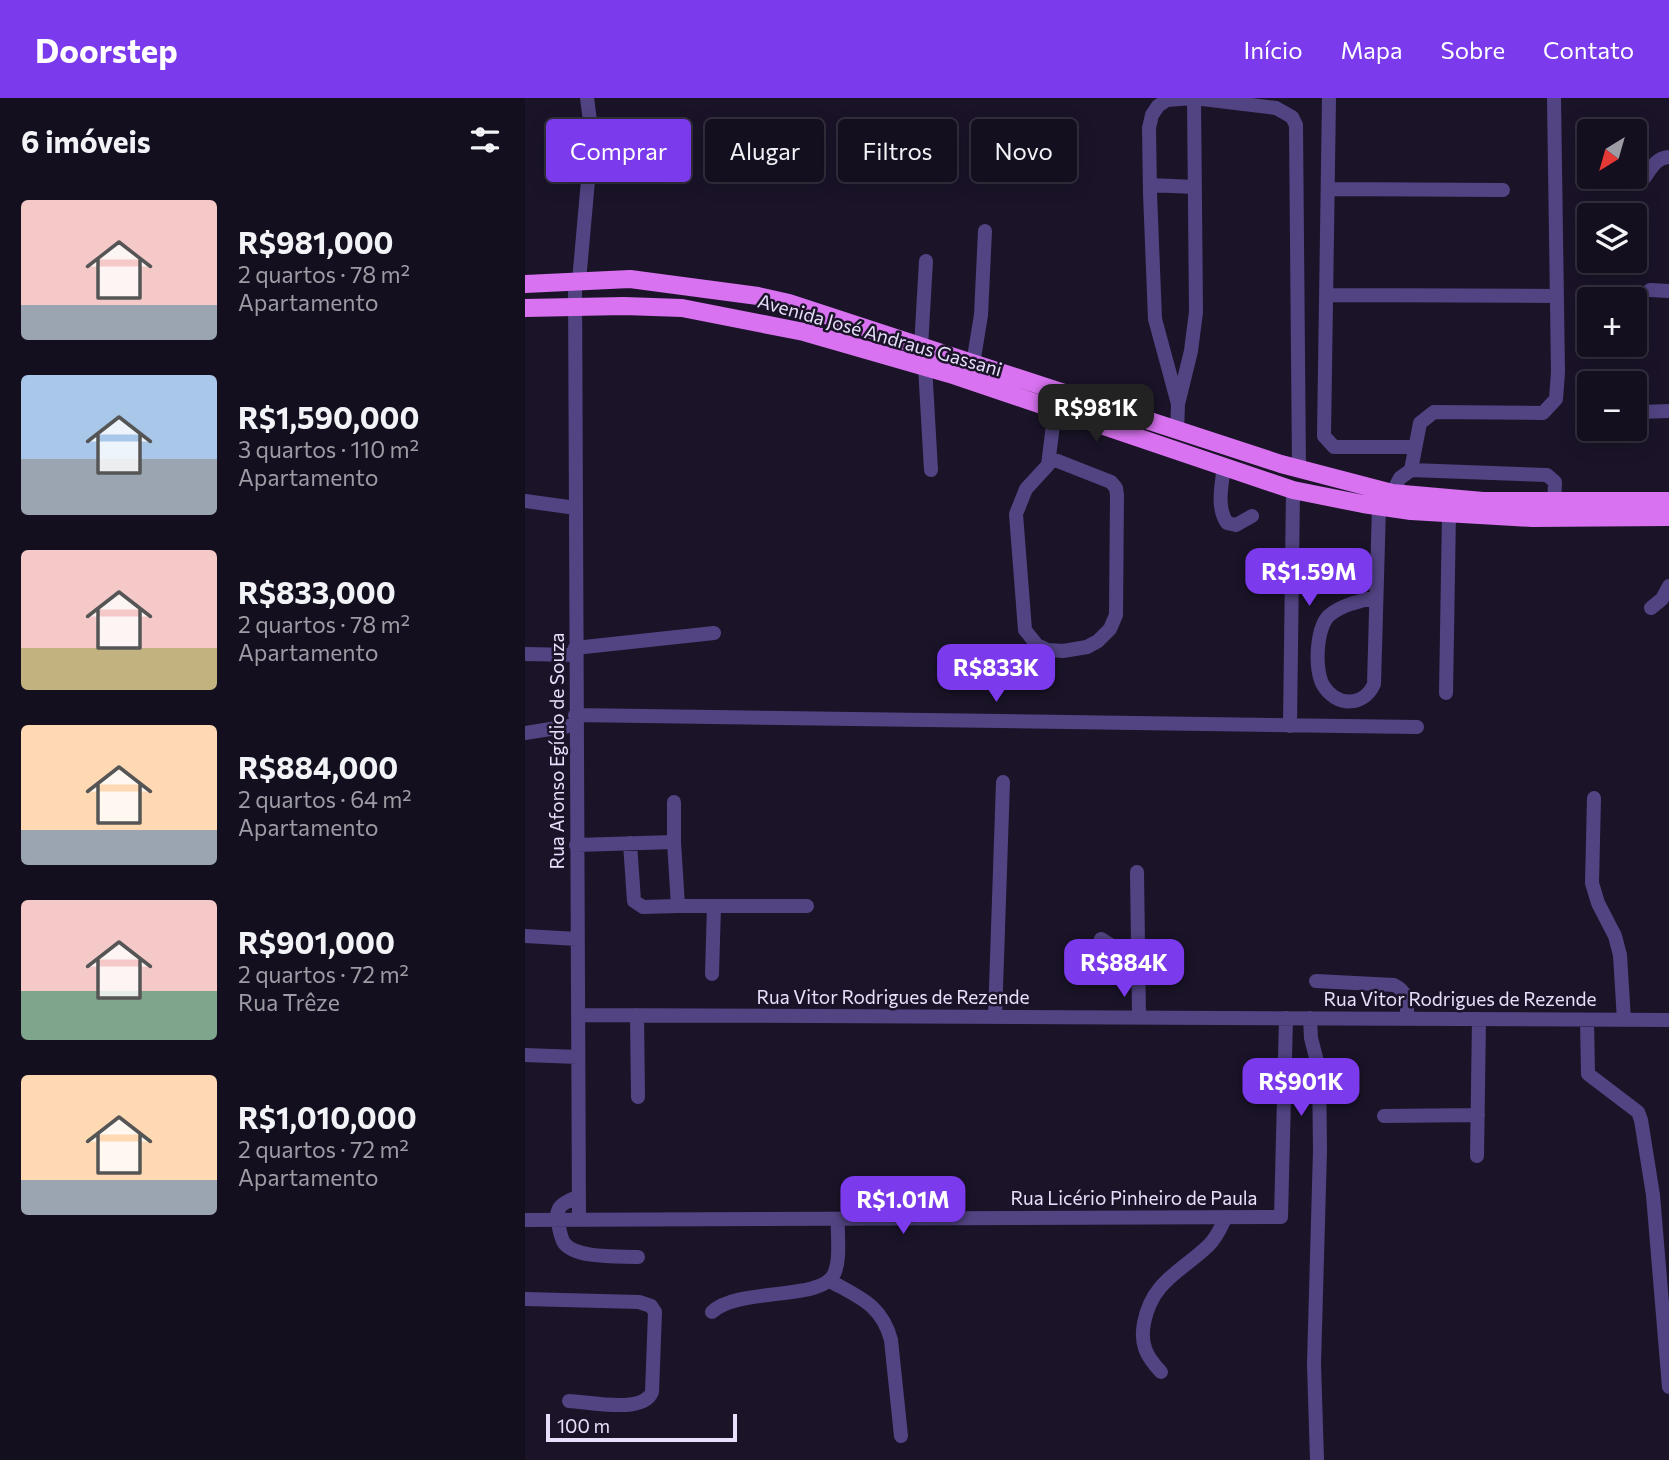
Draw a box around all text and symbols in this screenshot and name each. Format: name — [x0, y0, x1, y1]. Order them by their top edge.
text: Doorstep — [35, 29, 178, 70]
text: Início — [1244, 35, 1303, 64]
text: Mapa — [1341, 35, 1403, 64]
text: Sobre — [1441, 35, 1505, 64]
text: Contato — [1543, 35, 1634, 64]
chip: Comprar — [546, 119, 691, 182]
chip: Alugar — [705, 119, 824, 182]
chip: Filtros — [838, 119, 957, 182]
chip: Novo — [971, 119, 1077, 182]
north arrow — [1577, 119, 1647, 189]
map controls — [1577, 119, 1647, 441]
icon: filters — [466, 121, 504, 159]
text: 6 imóveis — [21, 122, 151, 159]
button: layers — [1577, 203, 1647, 273]
text: R$981,000 — [238, 223, 394, 260]
icon: home — [77, 228, 161, 312]
text: 2 quartos · 78 m² — [238, 260, 410, 288]
button: + — [1577, 287, 1647, 357]
text: Apartamento — [238, 288, 379, 316]
street label: Avenida José Andraus Gassani — [755, 289, 1005, 380]
button: − — [1577, 371, 1647, 441]
pin: R$981K — [1039, 384, 1153, 444]
text: R$981K — [1054, 393, 1138, 421]
text: R$1,590,000 — [238, 398, 419, 435]
icon: home — [77, 403, 161, 487]
text: 3 quartos · 110 m² — [238, 435, 419, 463]
text: Apartamento — [238, 463, 379, 491]
pin: R$1.59M — [1244, 548, 1374, 608]
text: R$1.59M — [1261, 557, 1357, 585]
text: R$833,000 — [238, 573, 396, 610]
icon: home — [77, 578, 161, 662]
text: 2 quartos · 78 m² — [238, 610, 410, 638]
street label: Rua Afonso Egídio de Souza — [545, 633, 568, 869]
text: Apartamento — [238, 638, 379, 666]
pin: R$833K — [939, 644, 1053, 704]
text: R$833K — [953, 653, 1039, 681]
text: R$884,000 — [238, 748, 398, 785]
icon: home — [77, 753, 161, 837]
text: 2 quartos · 64 m² — [238, 785, 412, 813]
text: Apartamento — [238, 813, 379, 841]
text: R$901,000 — [238, 923, 395, 960]
icon: home — [77, 928, 161, 1012]
pin: R$884K — [1067, 940, 1181, 999]
text: R$884K — [1080, 948, 1168, 976]
text: 2 quartos · 72 m² — [238, 960, 409, 988]
street label: Rua Vitor Rodrigues de Rezende — [756, 985, 1030, 1008]
street label: Rua Vitor Rodrigues de Rezende — [1323, 987, 1597, 1010]
text: Rua Trêze — [238, 988, 340, 1016]
pin: R$901K — [1244, 1058, 1358, 1118]
text: R$901K — [1258, 1067, 1344, 1095]
text: R$1,010,000 — [238, 1098, 417, 1135]
icon: home — [77, 1103, 161, 1187]
text: 2 quartos · 72 m² — [238, 1135, 409, 1163]
text: Apartamento — [238, 1163, 379, 1191]
pin: R$1.01M — [838, 1176, 968, 1236]
text: R$1.01M — [856, 1185, 950, 1213]
street label: Rua Licério Pinheiro de Paula — [1010, 1186, 1258, 1209]
scale bar — [546, 1411, 737, 1443]
text: 100 m — [557, 1414, 610, 1437]

